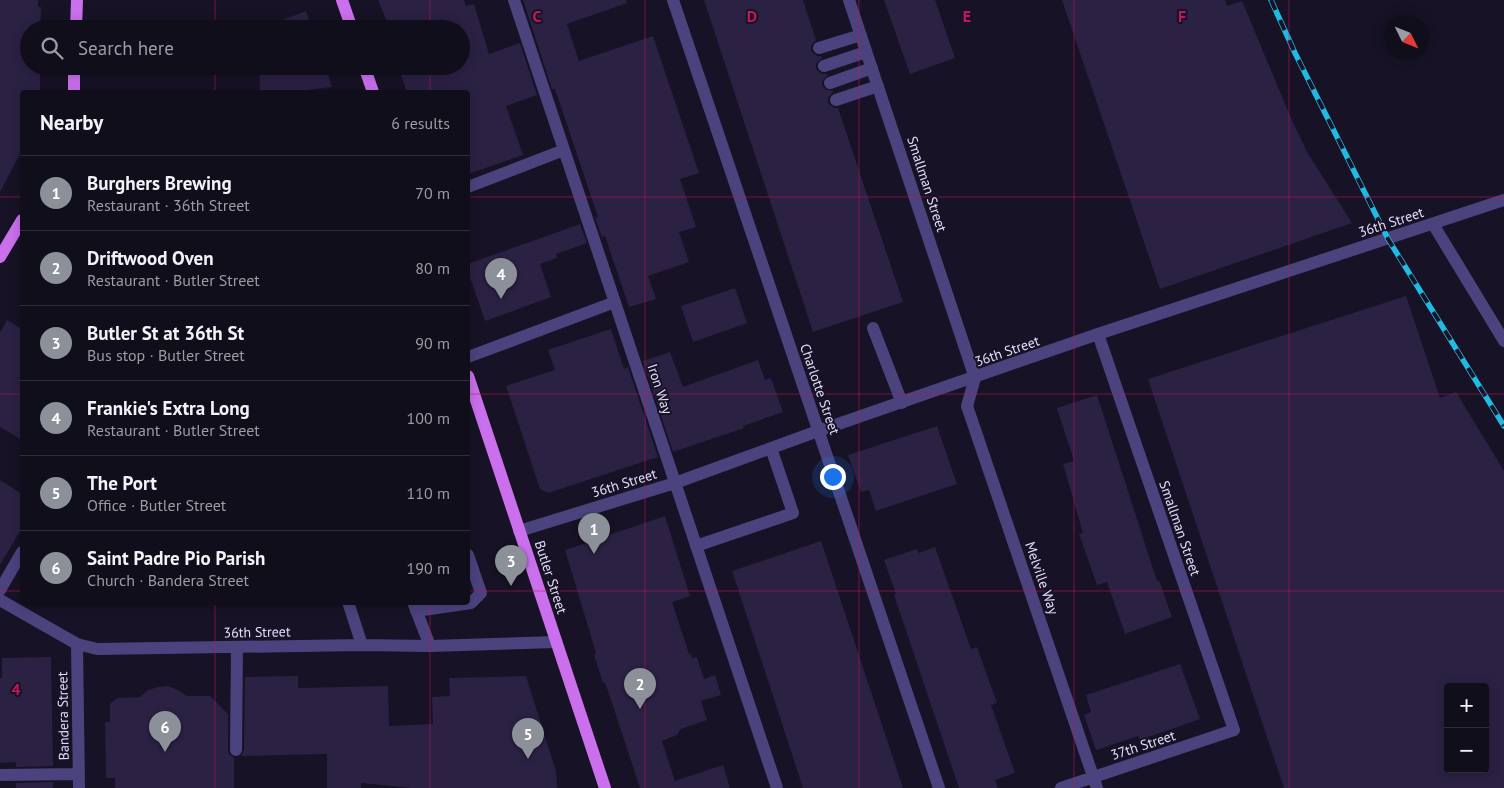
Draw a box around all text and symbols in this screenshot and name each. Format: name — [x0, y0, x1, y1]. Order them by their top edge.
text: C — [533, 6, 542, 26]
text: D — [747, 6, 757, 26]
text: E — [963, 6, 971, 26]
text: F — [1178, 6, 1186, 26]
north arrow — [1384, 15, 1429, 60]
search box — [20, 20, 470, 75]
icon: search — [38, 34, 66, 62]
text: Search here — [78, 36, 174, 60]
text: Nearby — [40, 109, 103, 136]
text: 6 results — [391, 113, 450, 133]
street label: Smallman Street — [903, 134, 951, 234]
text: Burghers Brewing — [87, 171, 232, 195]
text: 1 — [51, 183, 61, 203]
text: 70 m — [415, 183, 450, 203]
text: Restaurant · 36th Street — [87, 195, 250, 215]
street label: 36th Street — [1356, 203, 1426, 241]
text: Driftwood Oven — [87, 246, 214, 270]
text: 2 — [51, 258, 61, 278]
text: 80 m — [415, 258, 450, 278]
pin: 4 — [485, 258, 517, 299]
text: Restaurant · Butler Street — [87, 270, 260, 290]
text: Butler St at 36th St — [87, 321, 244, 345]
street label: 36th Street — [972, 331, 1042, 370]
text: 3 — [51, 333, 61, 353]
text: 90 m — [415, 333, 450, 353]
street label: Charlotte Street — [796, 341, 844, 437]
text: Bus stop · Butler Street — [87, 345, 245, 365]
street label: Iron Way — [643, 362, 677, 417]
text: Frankie's Extra Long — [87, 396, 250, 420]
text: 4 — [51, 408, 61, 428]
text: 100 m — [407, 408, 450, 428]
text: Restaurant · Butler Street — [87, 420, 260, 440]
your location — [820, 464, 846, 490]
street label: 36th Street — [589, 465, 659, 501]
text: The Port — [87, 471, 157, 495]
street label: Smallman Street — [1155, 478, 1205, 578]
text: 5 — [51, 483, 61, 503]
text: 110 m — [407, 483, 450, 503]
text: Office · Butler Street — [87, 495, 226, 515]
pin: 1 — [578, 513, 610, 554]
street label: Butler Street — [531, 538, 571, 616]
street label: Melville Way — [1021, 539, 1063, 617]
pin: 3 — [495, 545, 527, 586]
text: Saint Padre Pio Parish — [87, 546, 265, 570]
text: 6 — [51, 558, 61, 578]
text: 190 m — [407, 558, 450, 578]
text: Church · Bandera Street — [87, 570, 249, 590]
street label: 36th Street — [223, 622, 291, 642]
pin: 2 — [624, 668, 656, 709]
street label: Bandera Street — [53, 671, 73, 760]
text: 4 — [11, 679, 21, 699]
map controls — [1444, 683, 1489, 773]
button: + — [1444, 683, 1489, 728]
pin: 6 — [149, 711, 181, 752]
pin: 5 — [512, 718, 544, 759]
street label: 37th Street — [1108, 726, 1178, 764]
button: − — [1444, 728, 1489, 773]

